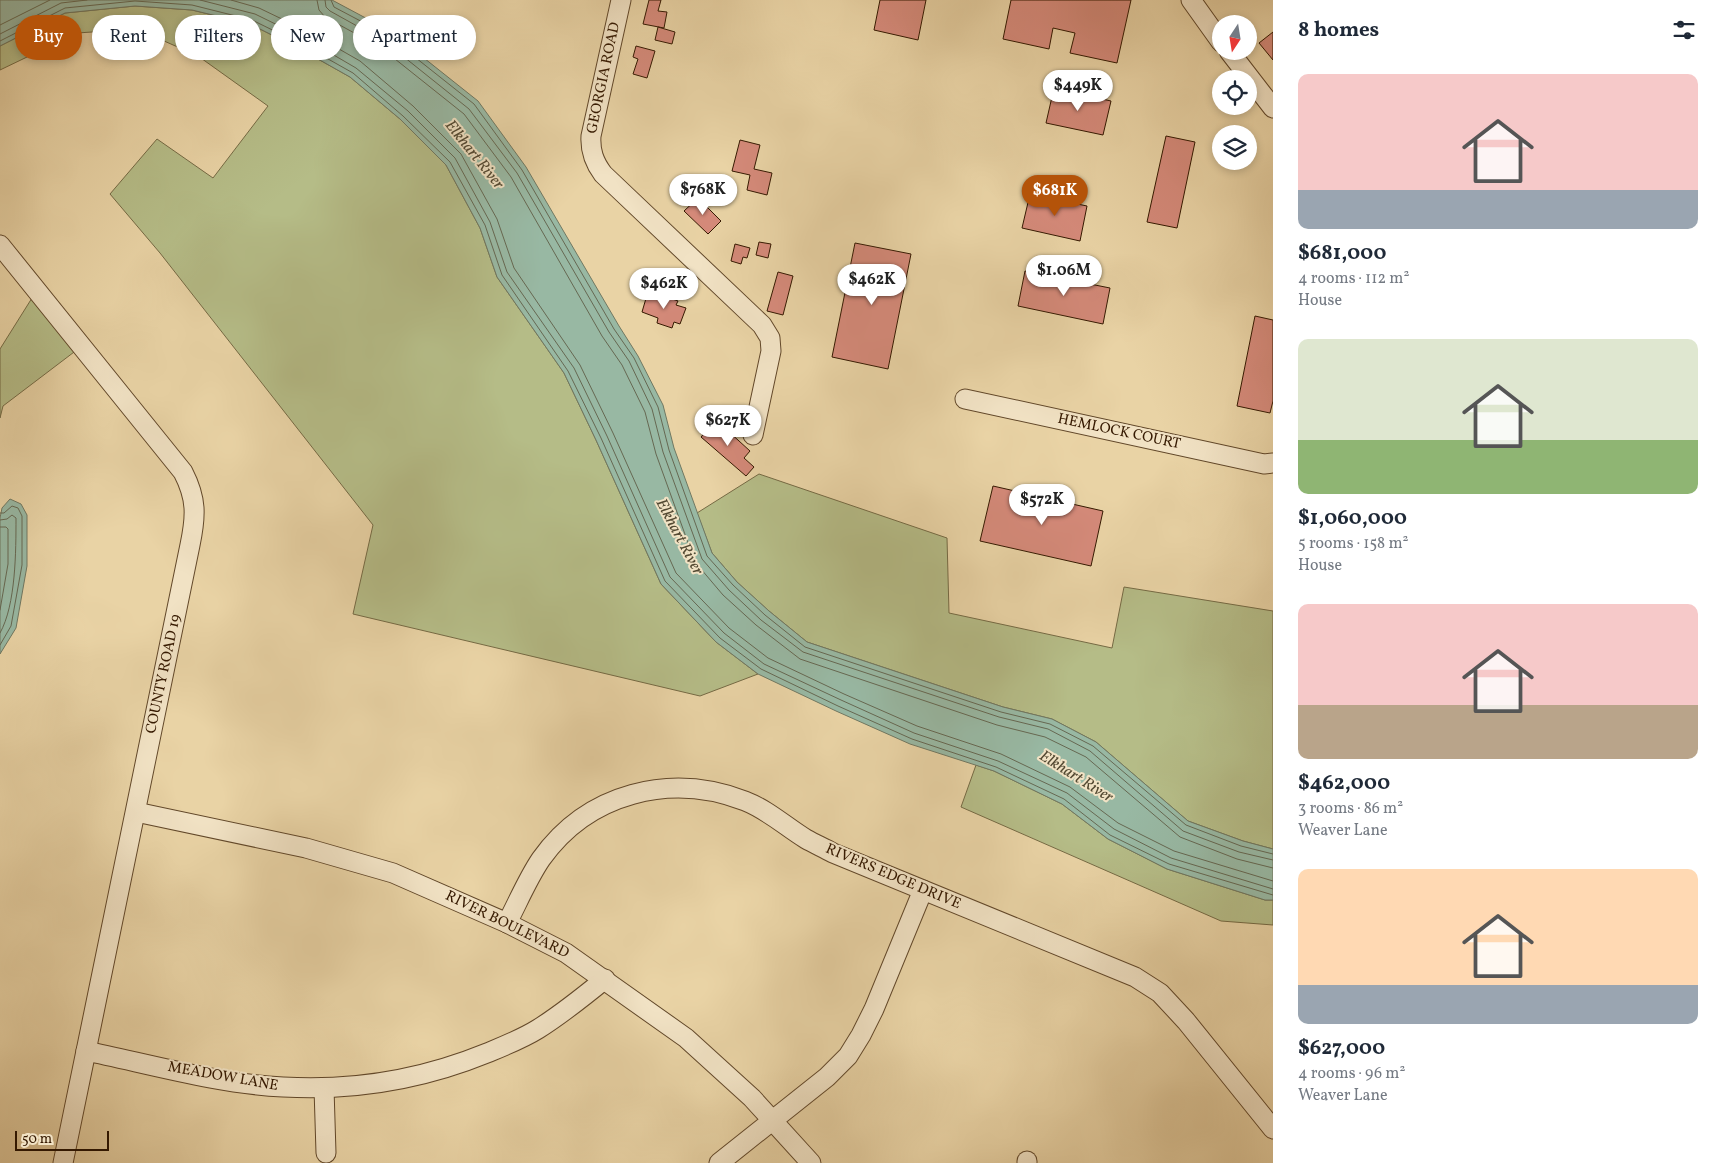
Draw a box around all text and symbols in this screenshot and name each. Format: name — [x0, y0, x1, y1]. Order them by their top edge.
chip: Buy — [15, 15, 82, 60]
chip: Rent — [92, 15, 165, 60]
chip: Filters — [175, 15, 261, 60]
chip: New — [271, 15, 343, 60]
chip: Apartment — [353, 15, 476, 60]
north arrow — [1212, 15, 1258, 60]
map controls — [1212, 15, 1257, 170]
text: 8 homes — [1298, 16, 1379, 45]
icon: filters — [1670, 16, 1698, 44]
street label: GEORGIA ROAD — [582, 20, 626, 136]
pin: $449K — [1043, 70, 1113, 112]
button: locate — [1212, 70, 1257, 115]
text: $449K — [1054, 75, 1102, 97]
icon: home — [1453, 106, 1543, 196]
water label: Elkhart River — [439, 116, 509, 195]
button: layers — [1212, 125, 1257, 170]
pin: $768K — [668, 174, 738, 216]
pin: $681K — [1020, 174, 1090, 217]
text: $768K — [680, 179, 726, 201]
text: $681K — [1033, 180, 1077, 202]
text: $681,000 — [1298, 239, 1386, 268]
pin: $1.06M — [1023, 254, 1105, 297]
text: $1.06M — [1037, 260, 1091, 282]
pin: $462K — [837, 264, 907, 306]
pin: $462K — [629, 268, 699, 310]
text: 4 rooms · 112 m² — [1298, 268, 1409, 290]
text: $462K — [848, 269, 896, 291]
text: $462K — [640, 273, 688, 295]
text: House — [1298, 290, 1342, 312]
icon: home — [1453, 371, 1543, 461]
pin: $627K — [693, 404, 763, 447]
street label: HEMLOCK COURT — [1056, 409, 1183, 455]
text: $627K — [705, 410, 751, 432]
pin: $572K — [1007, 484, 1077, 526]
text: $572K — [1020, 489, 1064, 511]
water label: Elkhart River — [650, 495, 709, 580]
text: $1,060,000 — [1298, 504, 1407, 533]
text: 5 rooms · 158 m² — [1298, 533, 1408, 555]
text: House — [1298, 555, 1342, 577]
street label: COUNTY ROAD 19 — [141, 612, 187, 736]
icon: home — [1453, 636, 1543, 726]
water label: Elkhart River — [1035, 746, 1118, 809]
text: $462,000 — [1298, 769, 1390, 798]
text: 3 rooms · 86 m² — [1298, 798, 1403, 820]
text: Weaver Lane — [1298, 820, 1388, 842]
street label: RIVERS EDGE DRIVE — [822, 839, 964, 915]
street label: RIVER BOULEVARD — [441, 886, 573, 964]
icon: home — [1453, 901, 1543, 991]
text: $627,000 — [1298, 1034, 1385, 1063]
street label: MEADOW LANE — [166, 1057, 280, 1097]
text: 4 rooms · 96 m² — [1298, 1063, 1405, 1085]
text: Weaver Lane — [1298, 1085, 1388, 1107]
scale bar — [15, 1128, 109, 1151]
text: 50 m — [22, 1130, 52, 1149]

